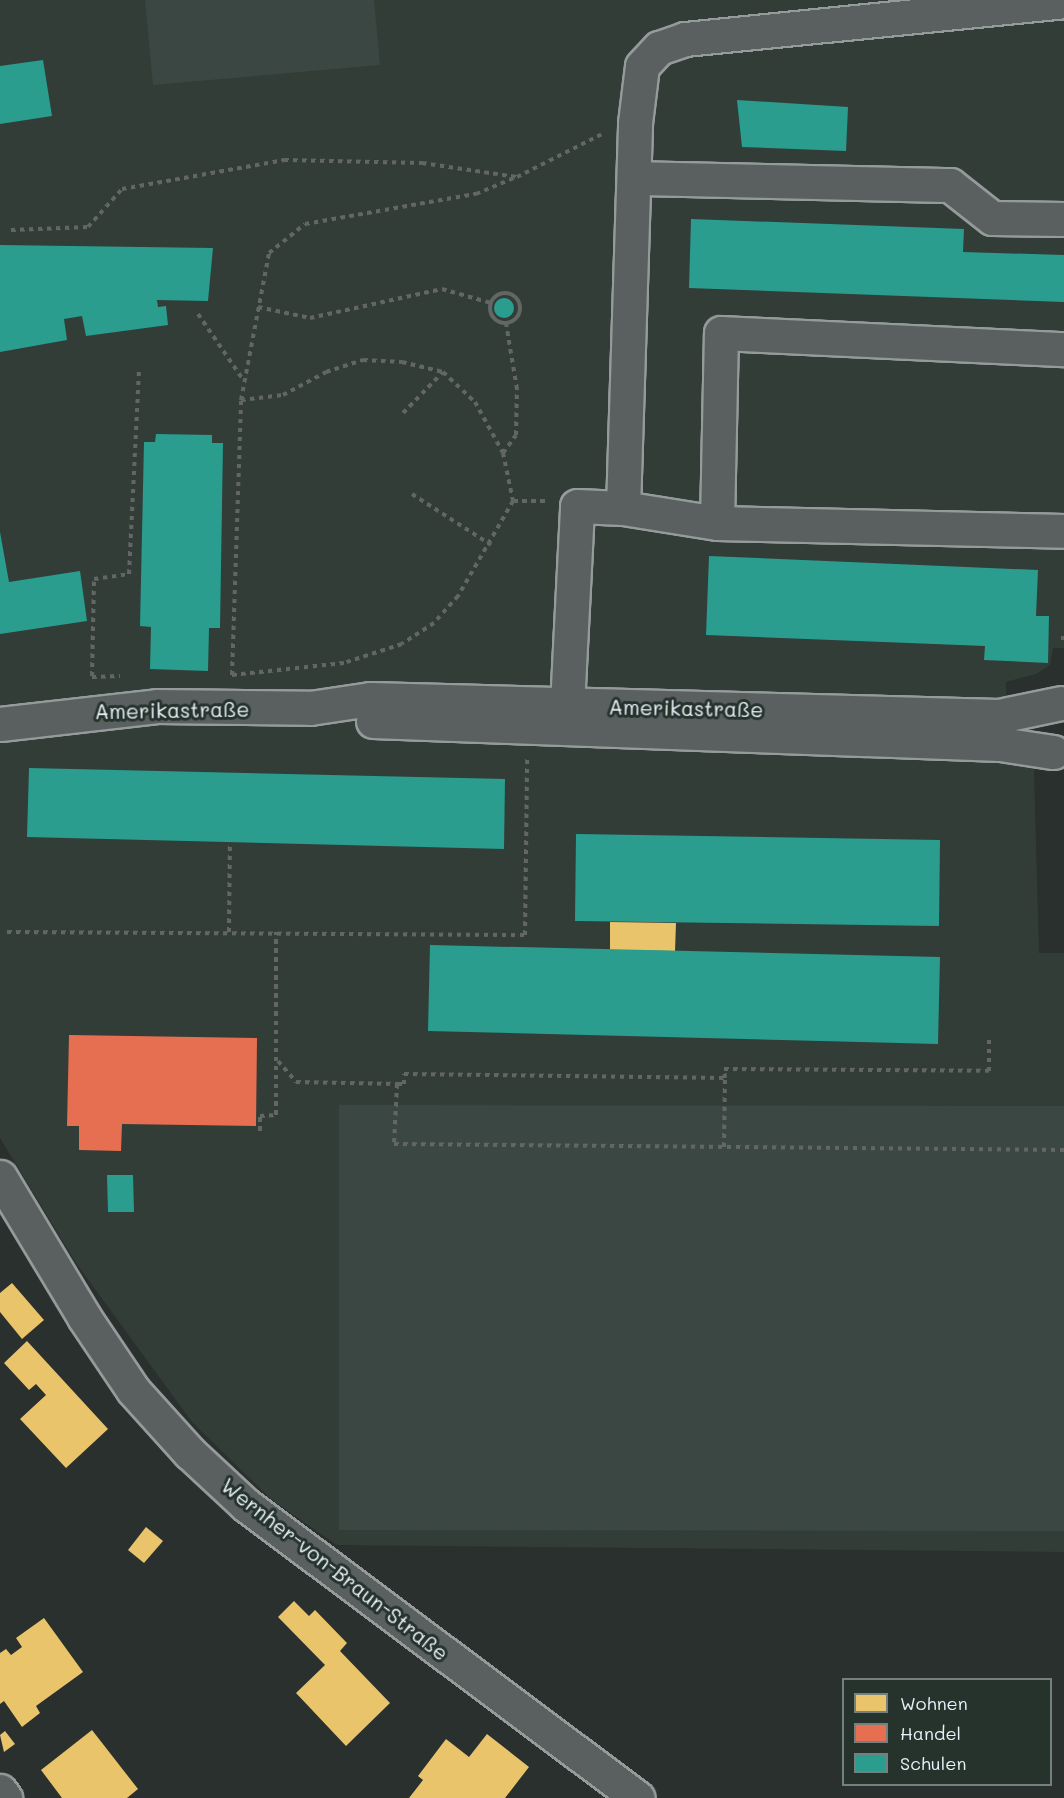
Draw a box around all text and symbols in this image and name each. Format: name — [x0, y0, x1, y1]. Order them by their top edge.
street label: Amerikastraße — [608, 694, 764, 722]
street label: Amerikastraße — [94, 696, 250, 724]
street label: Wernher-von-Braun-Straße — [216, 1472, 454, 1666]
legend — [842, 1678, 1052, 1786]
text: Wohnen — [900, 1691, 968, 1715]
text: Handel — [900, 1721, 961, 1745]
text: Schulen — [900, 1751, 966, 1775]

